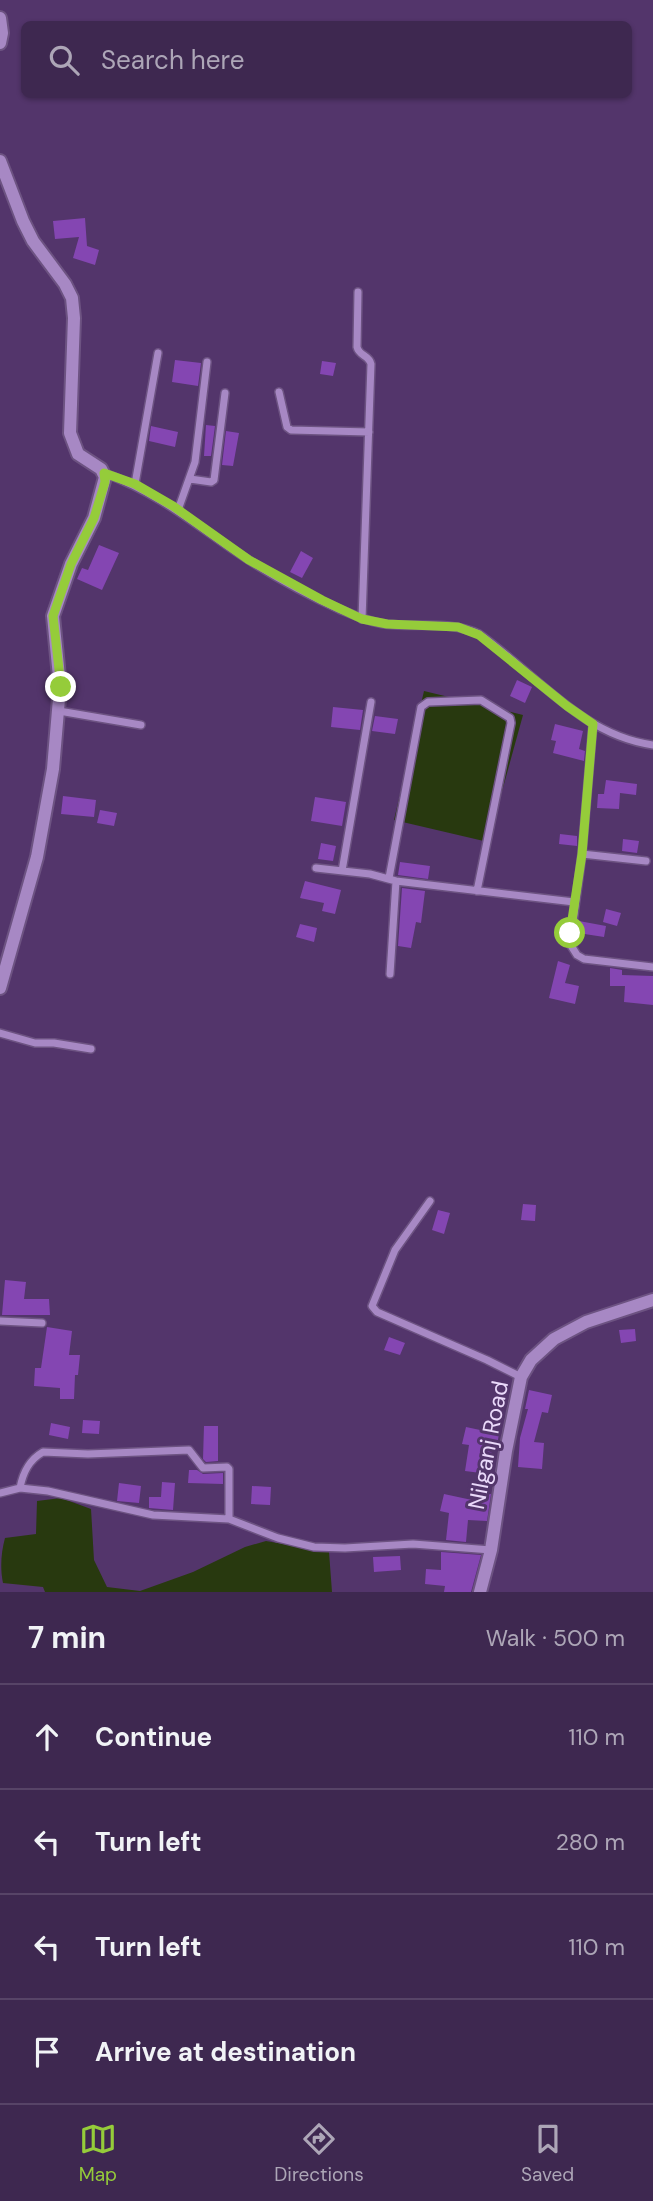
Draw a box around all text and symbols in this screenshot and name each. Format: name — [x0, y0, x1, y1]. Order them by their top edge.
search box — [21, 21, 632, 98]
icon: search — [45, 41, 83, 79]
text: Search here — [101, 43, 244, 77]
route end — [45, 671, 76, 702]
route start — [554, 917, 585, 948]
street label: Nilganj Road — [461, 1378, 515, 1512]
text: 7 min — [28, 1618, 106, 1657]
text: Walk · 500 m — [486, 1623, 625, 1653]
icon: ahead — [28, 1718, 66, 1756]
text: Continue — [95, 1720, 212, 1754]
text: 110 m — [568, 1722, 625, 1752]
icon: left — [28, 1823, 66, 1861]
text: Turn left — [95, 1825, 202, 1859]
text: 280 m — [556, 1827, 625, 1857]
icon: left — [28, 1928, 66, 1966]
text: Turn left — [95, 1930, 202, 1964]
text: 110 m — [568, 1932, 625, 1962]
icon: arrive — [28, 2033, 66, 2071]
text: Arrive at destination — [95, 2035, 356, 2069]
tab: Map — [79, 2120, 117, 2187]
tab: Directions — [274, 2120, 364, 2187]
tab: Saved — [521, 2120, 574, 2187]

